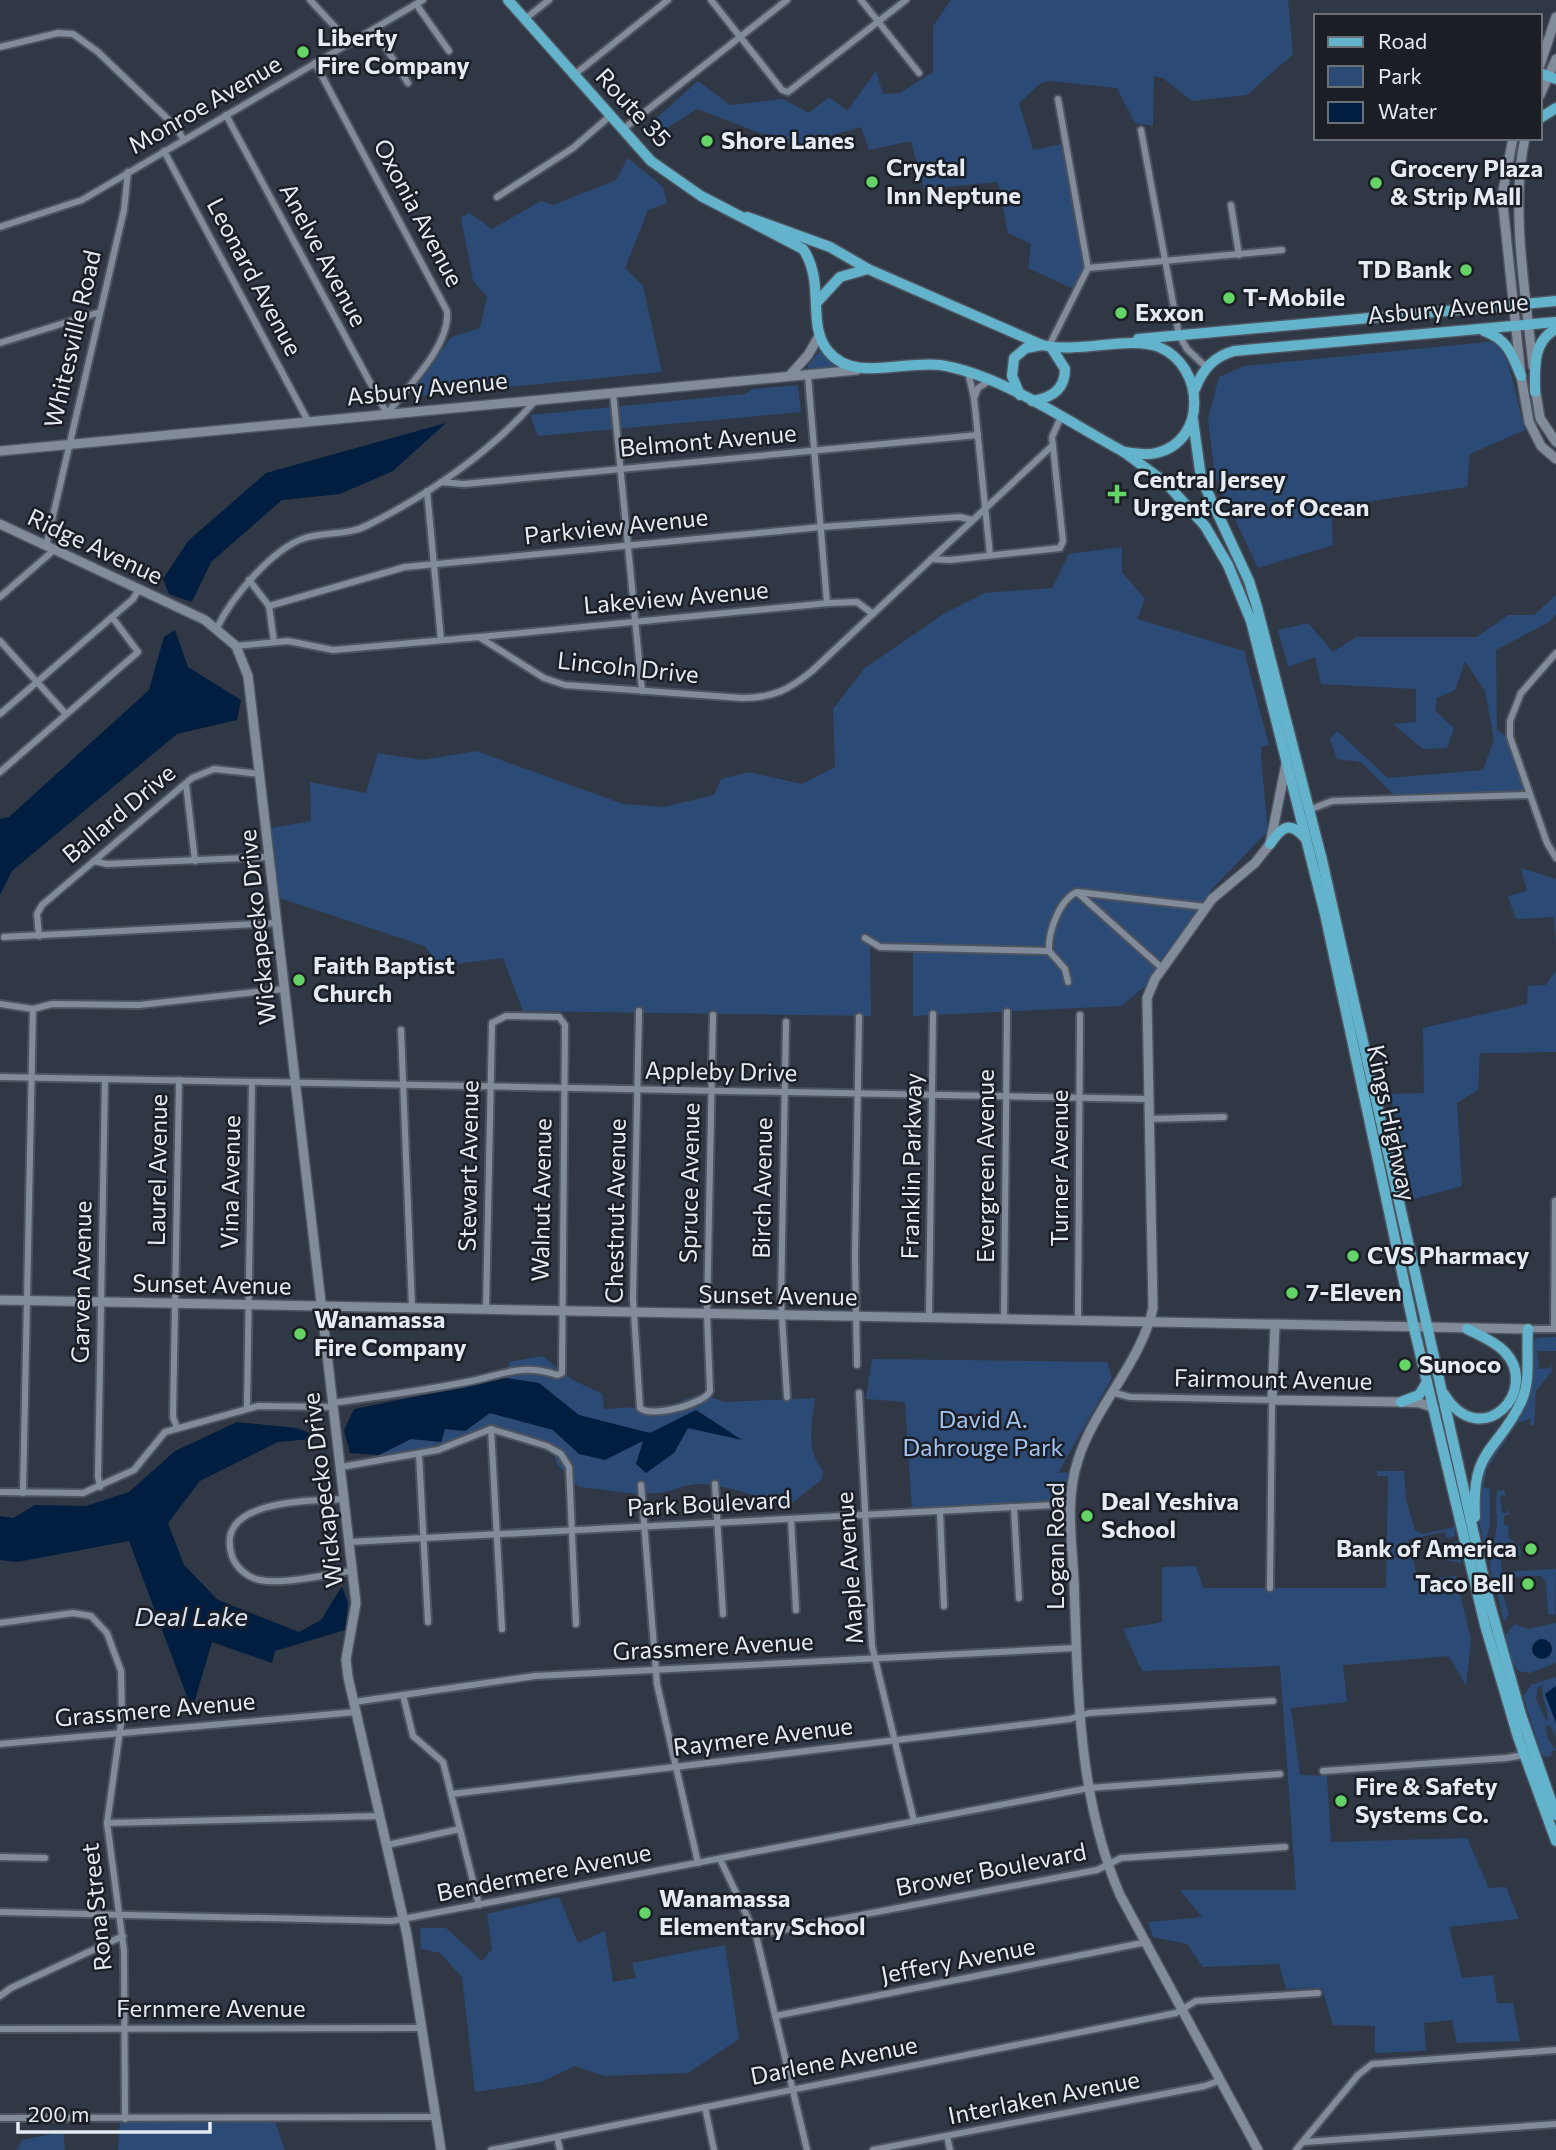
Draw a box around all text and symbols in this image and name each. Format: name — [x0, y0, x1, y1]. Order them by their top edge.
legend — [1314, 14, 1542, 140]
place label: Liberty Fire Company — [317, 22, 470, 79]
text: Road — [1378, 28, 1427, 53]
marker: Liberty Fire Company — [295, 44, 311, 60]
street label: Monroe Avenue — [123, 48, 286, 159]
street label: Route 35 — [590, 61, 678, 153]
text: Park — [1378, 63, 1422, 88]
text: Water — [1378, 98, 1437, 123]
place label: Shore Lanes — [721, 125, 855, 154]
marker: Shore Lanes — [699, 133, 715, 149]
street label: Oxonia Avenue — [368, 134, 470, 291]
place label: Crystal Inn Neptune — [886, 152, 1021, 209]
place label: Grocery Plaza & Strip Mall — [1390, 153, 1543, 210]
marker: Crystal Inn Neptune — [864, 174, 880, 190]
marker: Grocery Plaza & Strip Mall — [1368, 175, 1384, 191]
street label: Anelve Avenue — [274, 178, 374, 331]
street label: Leonard Avenue — [202, 192, 309, 360]
street label: Whitesville Road — [37, 247, 106, 430]
place label: TD Bank — [1358, 254, 1452, 283]
marker: TD Bank — [1458, 262, 1474, 278]
place label: T-Mobile — [1243, 282, 1345, 311]
street label: Asbury Avenue — [1366, 286, 1530, 329]
marker: T-Mobile — [1221, 290, 1237, 306]
place label: Exxon — [1135, 297, 1204, 326]
marker: Exxon — [1113, 305, 1129, 321]
street label: Asbury Avenue — [345, 365, 509, 410]
street label: Belmont Avenue — [618, 417, 798, 462]
place label: Central Jersey Urgent Care of Ocean — [1133, 464, 1369, 521]
marker: Central Jersey Urgent Care of Ocean — [1107, 484, 1127, 504]
street label: Parkview Avenue — [522, 501, 709, 550]
street label: Ridge Avenue — [23, 502, 168, 590]
street label: Lakeview Avenue — [582, 574, 770, 619]
street label: Lincoln Drive — [556, 645, 700, 688]
street label: Ballard Drive — [56, 757, 180, 868]
street label: Wickapecko Drive — [232, 828, 281, 1026]
place label: Faith Baptist Church — [313, 950, 455, 1007]
marker: Faith Baptist Church — [291, 972, 307, 988]
street label: Kings Highway — [1362, 1042, 1423, 1203]
street label: Appleby Drive — [644, 1055, 798, 1086]
street label: Evergreen Avenue — [970, 1069, 999, 1263]
street label: Franklin Parkway — [894, 1072, 927, 1260]
street label: Stewart Avenue — [452, 1080, 483, 1252]
street label: Turner Avenue — [1044, 1090, 1073, 1246]
street label: Laurel Avenue — [141, 1094, 172, 1246]
street label: Spruce Avenue — [673, 1103, 704, 1263]
street label: Vina Avenue — [214, 1115, 245, 1249]
street label: Birch Avenue — [746, 1117, 777, 1259]
street label: Walnut Avenue — [525, 1118, 556, 1282]
street label: Chestnut Avenue — [598, 1118, 631, 1304]
street label: Garven Avenue — [65, 1200, 96, 1364]
place label: CVS Pharmacy — [1367, 1240, 1529, 1269]
marker: CVS Pharmacy — [1345, 1248, 1361, 1264]
street label: Sunset Avenue — [132, 1268, 292, 1299]
place label: 7-Eleven — [1306, 1277, 1402, 1306]
street label: Sunset Avenue — [698, 1279, 858, 1310]
marker: 7-Eleven — [1284, 1285, 1300, 1301]
place label: Wanamassa Fire Company — [314, 1304, 467, 1361]
marker: Wanamassa Fire Company — [292, 1326, 308, 1342]
place label: Sunoco — [1419, 1349, 1501, 1378]
marker: Sunoco — [1397, 1357, 1413, 1373]
street label: Fairmount Avenue — [1174, 1362, 1373, 1395]
street label: Wickapecko Drive — [295, 1391, 348, 1589]
park label: David A. Dahrouge Park — [902, 1404, 1064, 1461]
street label: Logan Road — [1040, 1482, 1069, 1610]
street label: Park Boulevard — [626, 1484, 792, 1521]
place label: Deal Yeshiva School — [1101, 1486, 1239, 1543]
street label: Maple Avenue — [829, 1491, 868, 1645]
marker: Deal Yeshiva School — [1079, 1508, 1095, 1524]
place label: Bank of America — [1336, 1533, 1517, 1562]
marker: Bank of America — [1523, 1541, 1539, 1557]
place label: Taco Bell — [1415, 1568, 1514, 1597]
marker: Taco Bell — [1520, 1576, 1536, 1592]
water label: Deal Lake — [134, 1600, 248, 1631]
street label: Grassmere Avenue — [612, 1626, 814, 1665]
street label: Grassmere Avenue — [53, 1685, 256, 1732]
street label: Raymere Avenue — [671, 1710, 854, 1761]
place label: Fire & Safety Systems Co. — [1355, 1771, 1498, 1828]
marker: Fire & Safety Systems Co. — [1333, 1793, 1349, 1809]
street label: Bendermere Avenue — [434, 1836, 654, 1907]
street label: Brower Boulevard — [893, 1836, 1088, 1901]
street label: Rona Street — [74, 1842, 117, 1973]
place label: Wanamassa Elementary School — [659, 1883, 866, 1940]
marker: Wanamassa Elementary School — [637, 1905, 653, 1921]
street label: Jeffery Avenue — [878, 1930, 1037, 1989]
street label: Fernmere Avenue — [116, 1993, 306, 2022]
street label: Darlene Avenue — [748, 2029, 920, 2090]
street label: Interlaken Avenue — [945, 2064, 1142, 2129]
scale bar — [18, 2090, 210, 2134]
text: 200 m — [28, 2101, 89, 2126]

